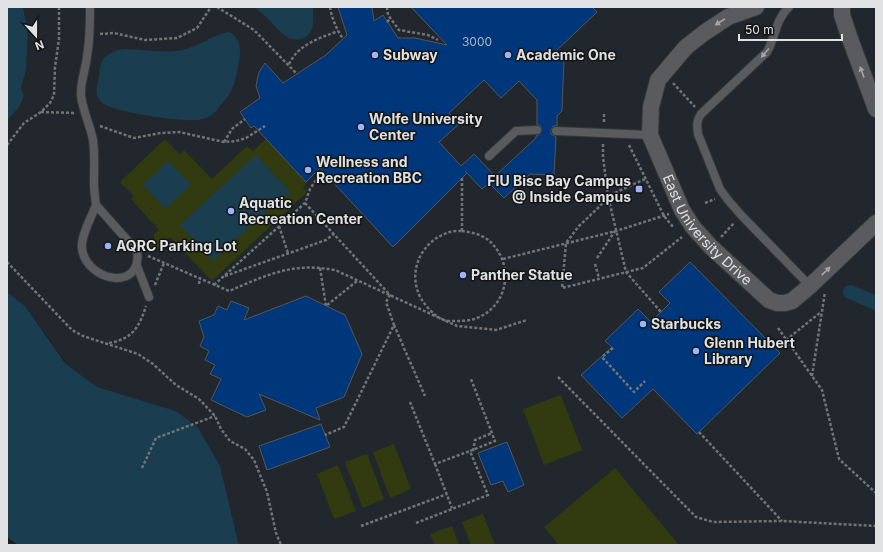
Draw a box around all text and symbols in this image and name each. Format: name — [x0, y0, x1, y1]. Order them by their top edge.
north arrow — [16, 16, 56, 56]
scale bar — [739, 16, 842, 42]
one-way arrow — [715, 18, 725, 26]
text: 50 m — [745, 22, 774, 37]
house number: 3000 — [462, 34, 492, 49]
text: N — [33, 37, 46, 53]
place label: Subway — [383, 46, 438, 63]
place label: Academic One — [516, 46, 616, 63]
one-way arrow — [760, 47, 769, 58]
marker: Subway — [370, 50, 380, 60]
marker: Academic One — [503, 50, 513, 60]
one-way arrow — [859, 66, 865, 78]
place label: Wolfe University Center — [369, 110, 483, 143]
marker: Wolfe University Center — [356, 122, 366, 132]
place label: Wellness and Recreation BBC — [316, 153, 422, 186]
marker: Wellness and Recreation BBC — [303, 165, 313, 175]
place label: FIU Bisc Bay Campus @ Inside Campus — [487, 172, 631, 205]
street label: East University Drive — [660, 172, 756, 288]
marker: FIU Bisc Bay Campus @ Inside Campus — [634, 184, 644, 194]
place label: Aquatic Recreation Center — [239, 194, 363, 227]
marker: Aquatic Recreation Center — [226, 206, 236, 216]
place label: AQRC Parking Lot — [116, 237, 237, 254]
marker: AQRC Parking Lot — [103, 241, 113, 251]
place label: Panther Statue — [471, 266, 573, 283]
one-way arrow — [821, 266, 831, 275]
marker: Panther Statue — [458, 270, 468, 280]
place label: Starbucks — [651, 315, 721, 332]
marker: Starbucks — [638, 319, 648, 329]
place label: Glenn Hubert Library — [704, 334, 795, 367]
marker: Glenn Hubert Library — [691, 346, 701, 356]

